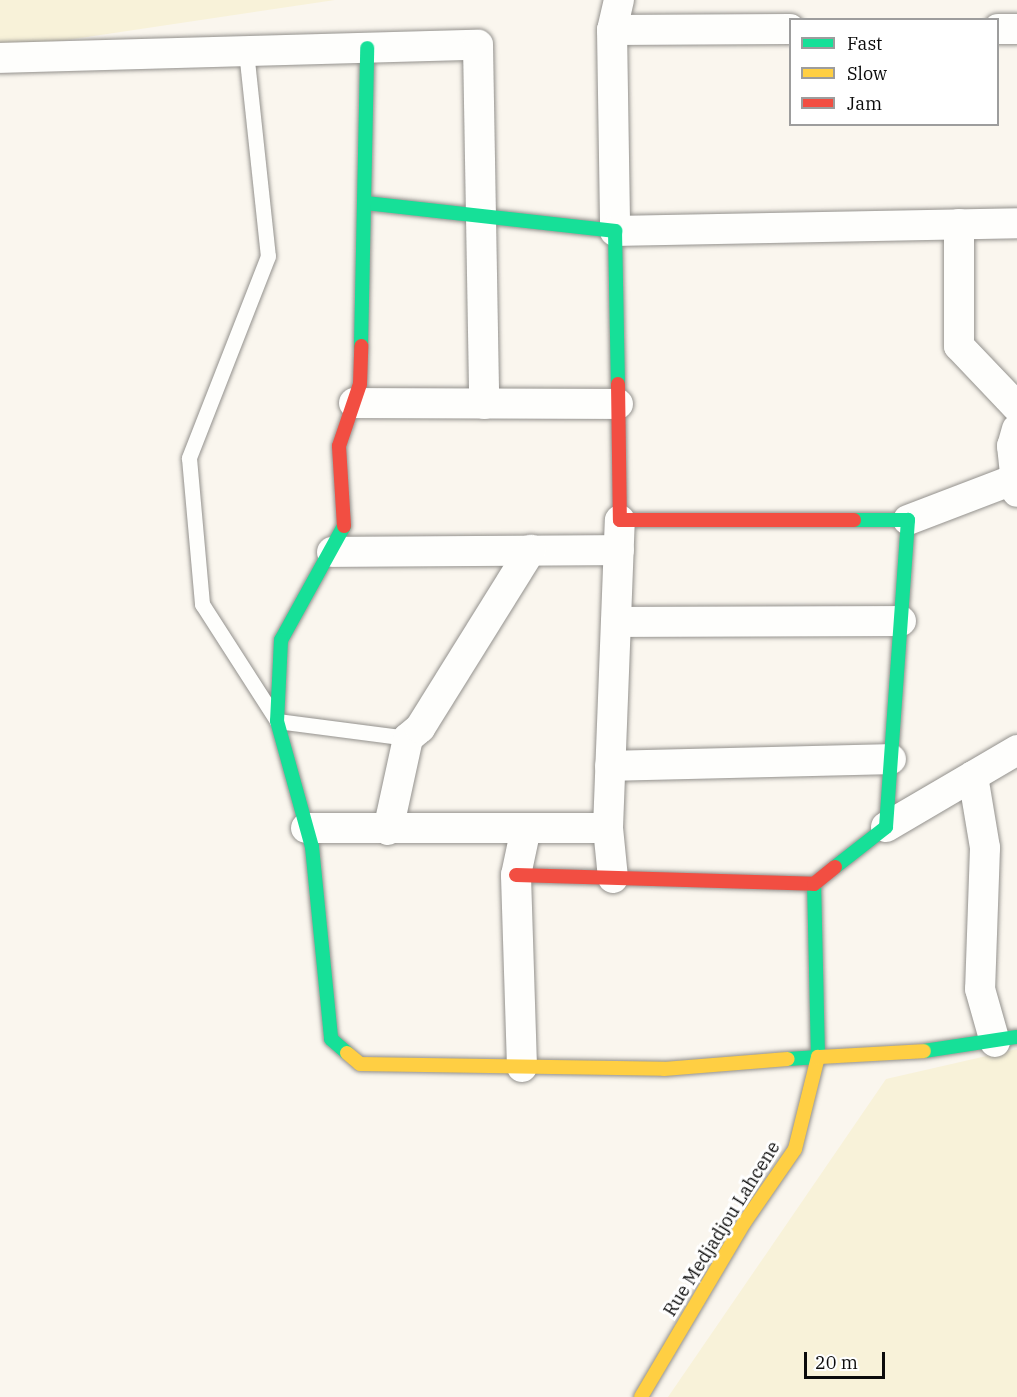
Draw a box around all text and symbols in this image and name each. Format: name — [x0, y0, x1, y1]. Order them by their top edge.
legend — [789, 18, 999, 126]
text: Fast — [847, 32, 882, 55]
text: Slow — [847, 62, 887, 85]
text: Jam — [847, 92, 882, 115]
street label: Rue Medjadjou Lahcene — [659, 1138, 785, 1320]
scale bar — [807, 1340, 888, 1378]
text: 20 m — [815, 1351, 858, 1374]

